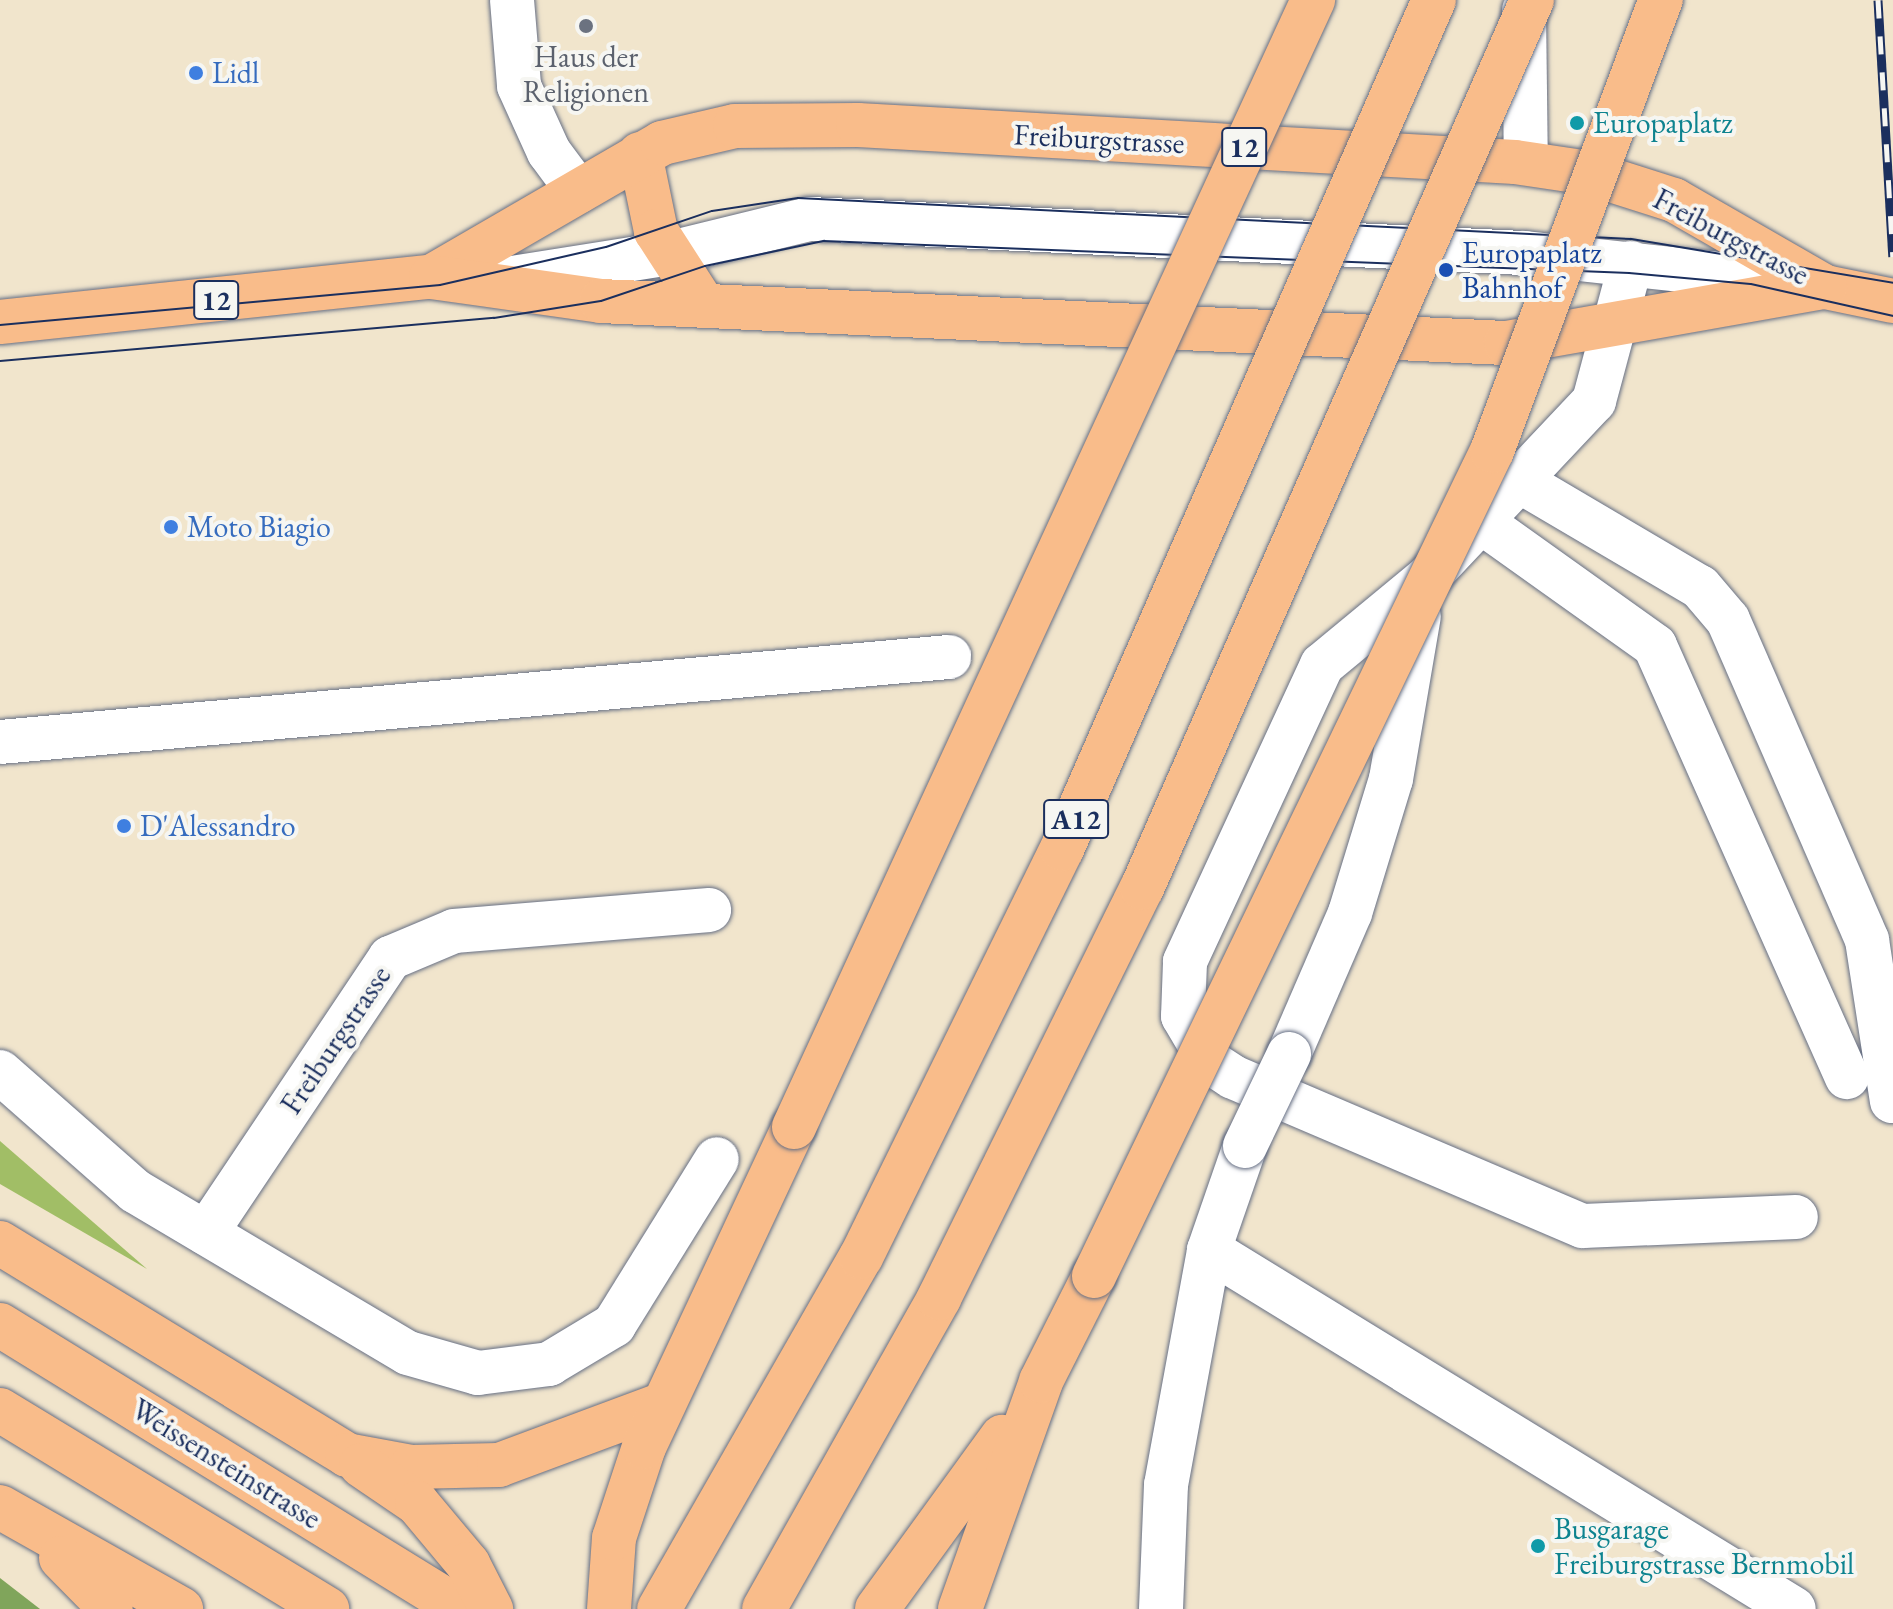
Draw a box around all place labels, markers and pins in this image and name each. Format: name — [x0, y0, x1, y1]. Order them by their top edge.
marker: Haus der Religionen — [577, 17, 595, 35]
place label: Haus der Religionen — [523, 39, 649, 110]
place label: Lidl — [212, 55, 259, 91]
marker: Lidl — [187, 64, 205, 82]
place label: Europaplatz — [1593, 105, 1733, 141]
marker: Europaplatz — [1568, 114, 1586, 132]
place label: Europaplatz Bahnhof — [1462, 235, 1602, 306]
marker: Europaplatz Bahnhof — [1437, 261, 1455, 279]
place label: Moto Biagio — [187, 509, 331, 545]
marker: Moto Biagio — [162, 518, 180, 536]
place label: D'Alessandro — [140, 808, 296, 844]
marker: D'Alessandro — [115, 817, 133, 835]
place label: Busgarage Freiburgstrasse Bernmobil — [1554, 1511, 1854, 1582]
marker: Busgarage Freiburgstrasse Bernmobil — [1529, 1537, 1547, 1555]

